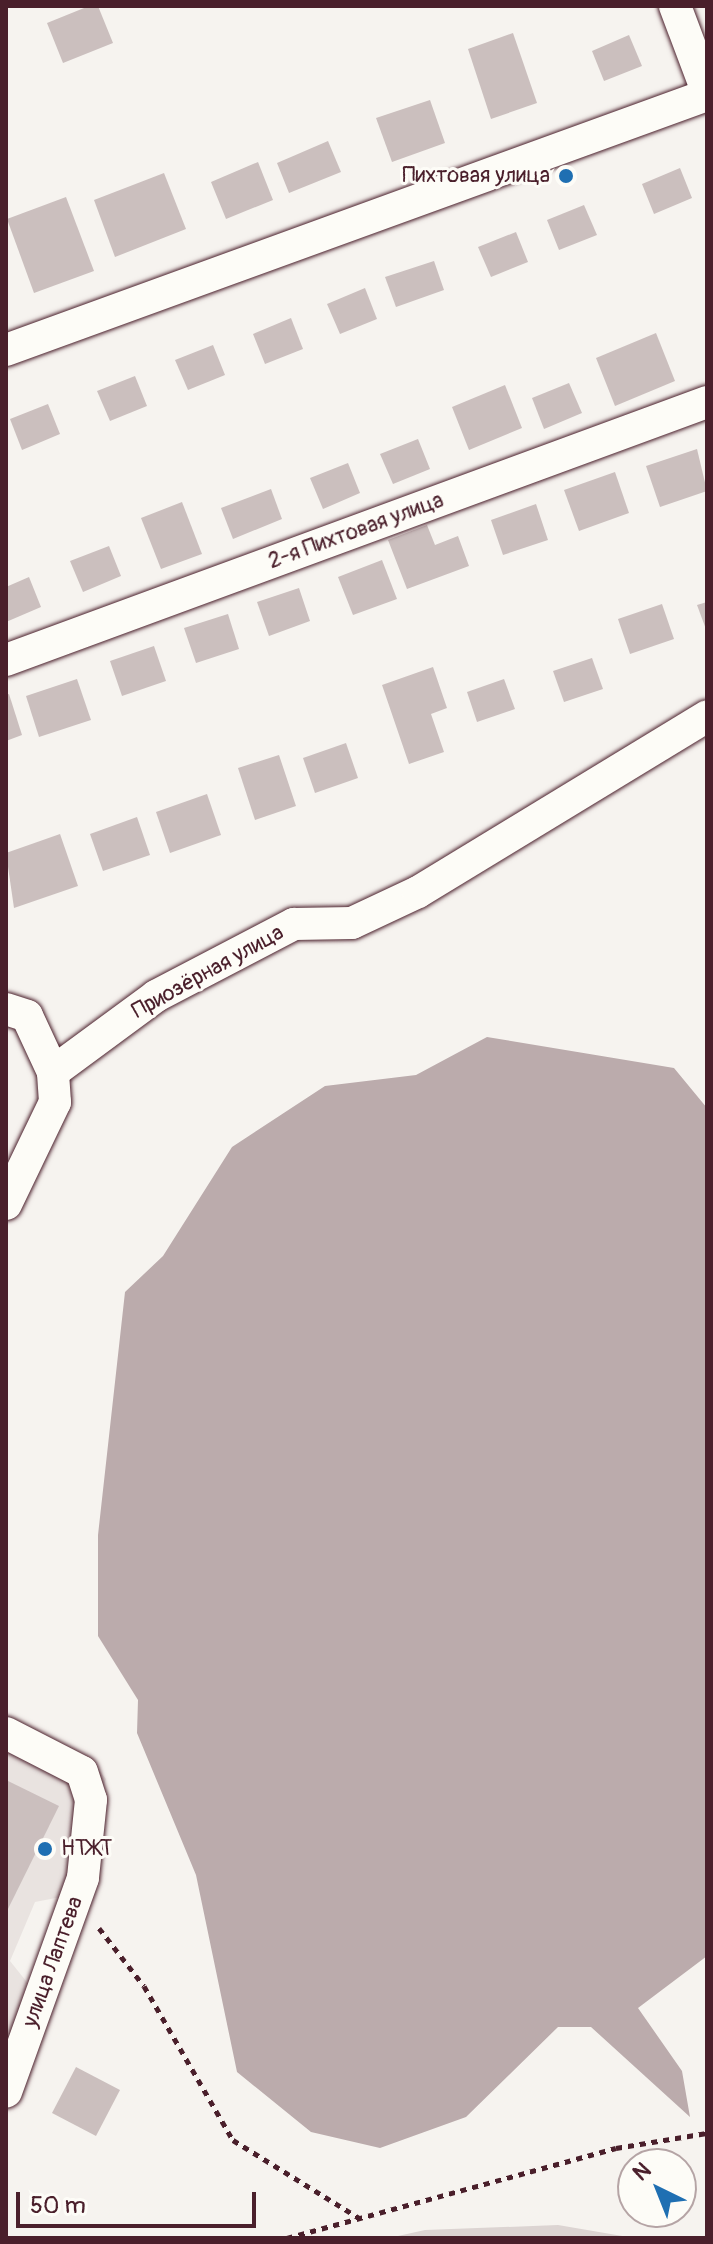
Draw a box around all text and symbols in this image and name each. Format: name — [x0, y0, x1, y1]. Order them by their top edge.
place label: Пихтовая улица — [402, 163, 550, 189]
marker: Пихтовая улица — [557, 167, 575, 185]
street label: 2-я Пихтовая улица — [265, 487, 447, 575]
street label: Приозёрная улица — [128, 919, 288, 1025]
place label: НТЖТ — [61, 1836, 113, 1862]
marker: НТЖТ — [36, 1840, 54, 1858]
street label: улица Лаптева — [17, 1893, 89, 2031]
north arrow — [617, 2148, 697, 2228]
text: N — [627, 2157, 657, 2187]
scale bar — [20, 2176, 260, 2226]
text: 50 m — [30, 2191, 86, 2220]

